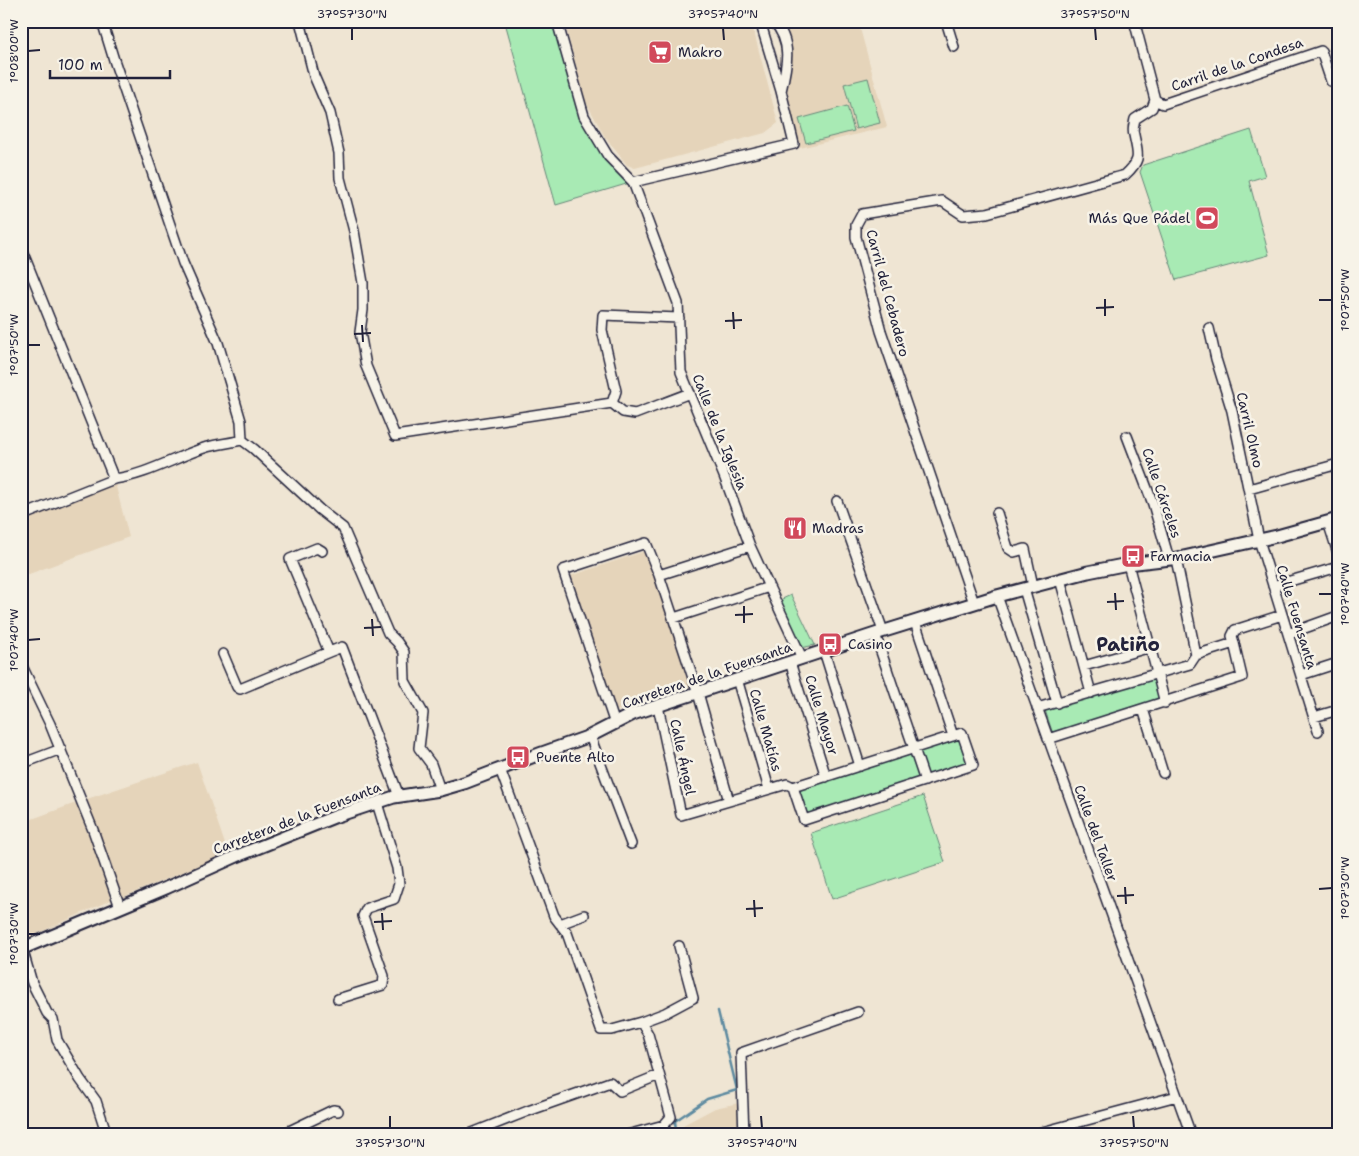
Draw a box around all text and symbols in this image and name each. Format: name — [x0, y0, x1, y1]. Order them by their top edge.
text: 37°57'30"N — [317, 6, 387, 22]
text: 37°57'40"N — [688, 6, 758, 22]
text: 37°57'50"N — [1060, 6, 1130, 22]
text: 1°08'00"W — [6, 19, 22, 83]
street label: Carril de la Condesa — [1169, 33, 1306, 95]
supermarket icon: Makro — [647, 39, 673, 65]
place label: Makro — [678, 43, 722, 61]
scale bar — [50, 48, 170, 80]
text: 100 m — [58, 55, 103, 75]
sports icon: Más Que Pádel — [1194, 205, 1220, 231]
place label: Más Que Pádel — [1089, 209, 1191, 227]
street label: Carril del Cebadero — [862, 227, 914, 359]
text: 1°07'50"W — [1337, 269, 1353, 331]
text: 1°07'50"W — [6, 314, 22, 376]
street label: Calle de la Iglesia — [688, 371, 752, 493]
street label: Carril Olmo — [1233, 390, 1267, 470]
street label: Calle Cárceles — [1138, 446, 1186, 541]
restaurant icon: Madras — [782, 515, 808, 541]
place label: Madras — [812, 519, 864, 537]
bus stop icon: Farmacia — [1120, 543, 1146, 569]
place label: Farmacia — [1150, 547, 1212, 565]
text: 1°07'40"W — [1337, 562, 1353, 626]
street label: Calle Fuensanta — [1273, 563, 1321, 672]
text: 1°07'40"W — [6, 608, 22, 672]
bus stop icon: Casino — [817, 631, 843, 657]
district label: Patiño — [1096, 632, 1160, 657]
place label: Casino — [848, 635, 892, 653]
street label: Carretera de la Fuensanta — [620, 637, 794, 713]
street label: Calle Mayor — [801, 673, 843, 758]
street label: Calle Matías — [746, 687, 786, 773]
street label: Calle Ángel — [666, 717, 700, 797]
bus stop icon: Puente Alto — [505, 744, 531, 770]
place label: Puente Alto — [536, 748, 615, 766]
street label: Carretera de la Fuensanta — [211, 778, 384, 858]
street label: Calle del Taller — [1070, 782, 1122, 884]
text: 1°07'30"W — [1337, 856, 1353, 920]
text: 1°07'30"W — [6, 902, 22, 966]
text: 37°57'30"N — [355, 1135, 425, 1151]
text: 37°57'40"N — [727, 1135, 797, 1151]
text: 37°57'50"N — [1099, 1135, 1169, 1151]

